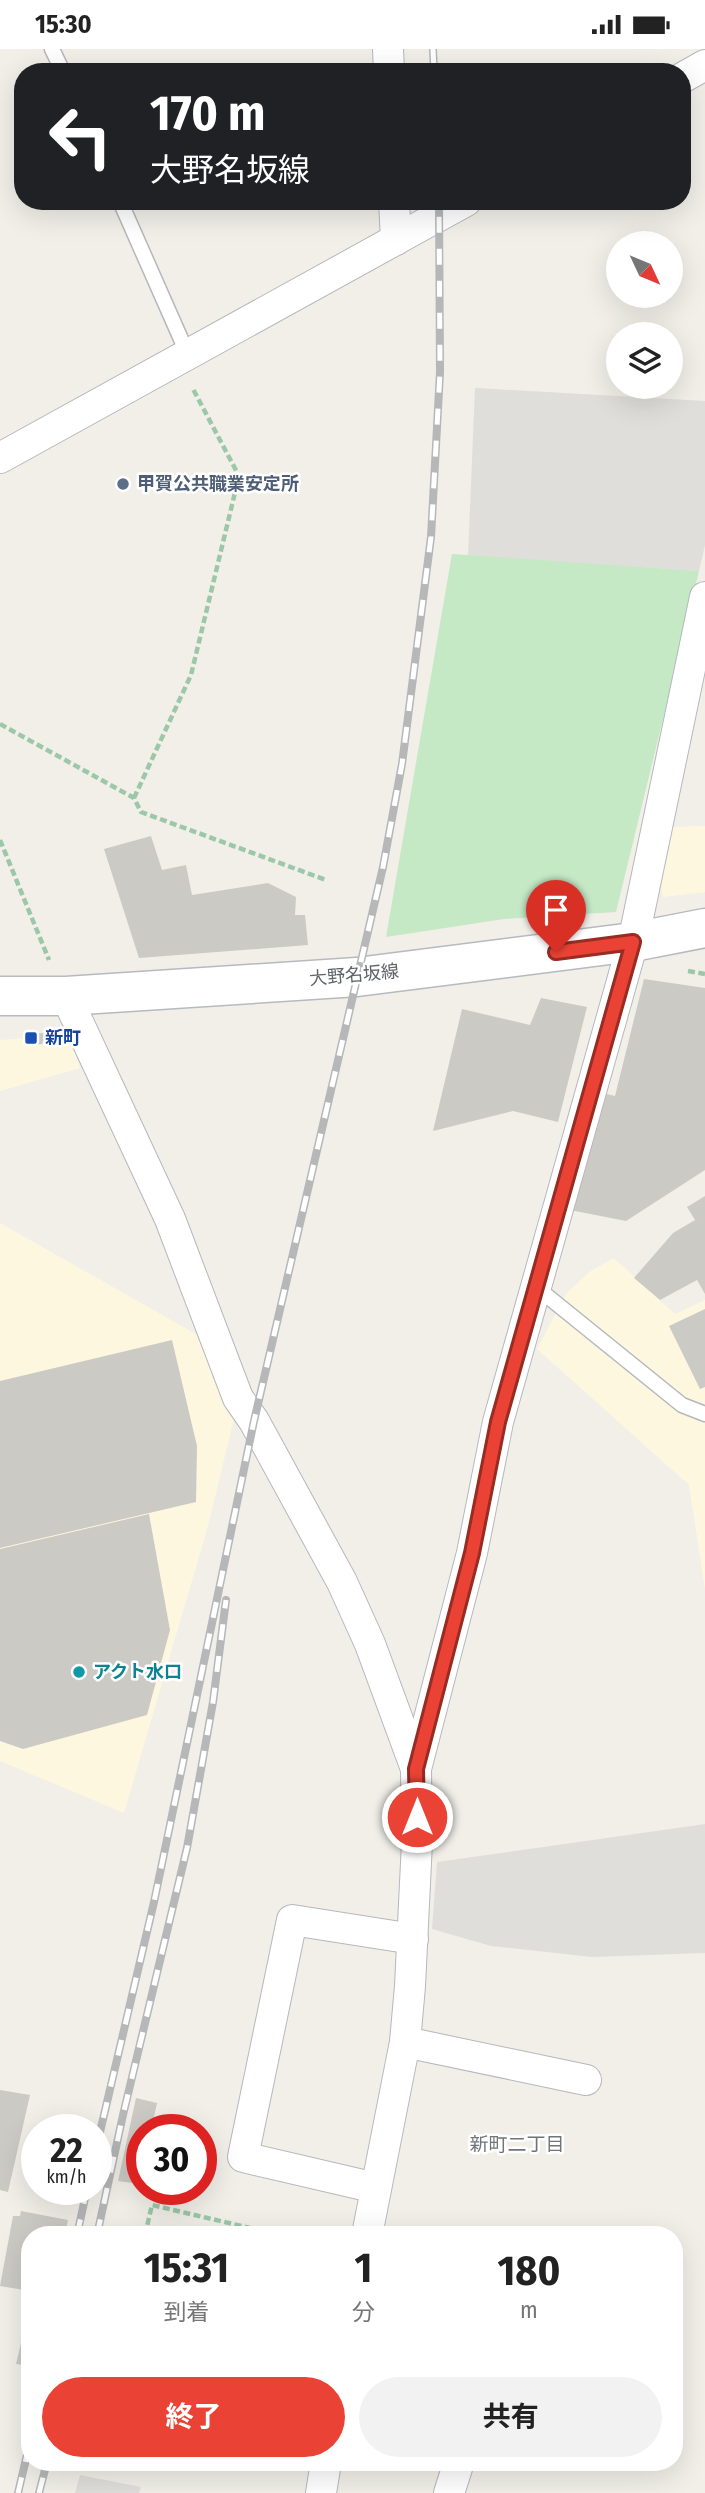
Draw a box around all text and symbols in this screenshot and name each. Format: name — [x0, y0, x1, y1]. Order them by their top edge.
text: 15:30 — [35, 9, 92, 40]
text: 170 m — [150, 84, 266, 143]
icon: left — [35, 91, 126, 182]
text: 大野名坂線 — [150, 151, 310, 189]
north arrow — [606, 231, 682, 308]
map controls — [606, 231, 683, 399]
button: layers — [606, 322, 683, 399]
place label: 甲賀公共職業安定所 — [137, 473, 299, 495]
marker: 甲賀公共職業安定所 — [115, 476, 131, 492]
pin — [526, 880, 586, 952]
icon: arrive — [537, 891, 575, 929]
street label: 大野名坂線 — [308, 960, 400, 990]
place label: 新町 — [45, 1027, 81, 1049]
marker: 新町 — [23, 1030, 39, 1046]
place label: アクト水口 — [93, 1661, 182, 1683]
marker: アクト水口 — [71, 1664, 87, 1680]
position arrow — [380, 1780, 454, 1854]
speed limit sign: 30 — [126, 2114, 217, 2205]
text: 22 — [50, 2129, 83, 2171]
district label: 新町二丁目 — [469, 2133, 565, 2156]
text: km/h — [46, 2166, 87, 2188]
text: 15:31 — [144, 2243, 229, 2293]
text: 1 — [354, 2243, 372, 2293]
text: 180 — [497, 2246, 560, 2296]
text: m — [520, 2296, 538, 2324]
text: 到着 — [163, 2298, 209, 2326]
text: 分 — [352, 2298, 375, 2326]
button: 終了 — [42, 2377, 345, 2457]
button: 共有 — [359, 2377, 662, 2457]

